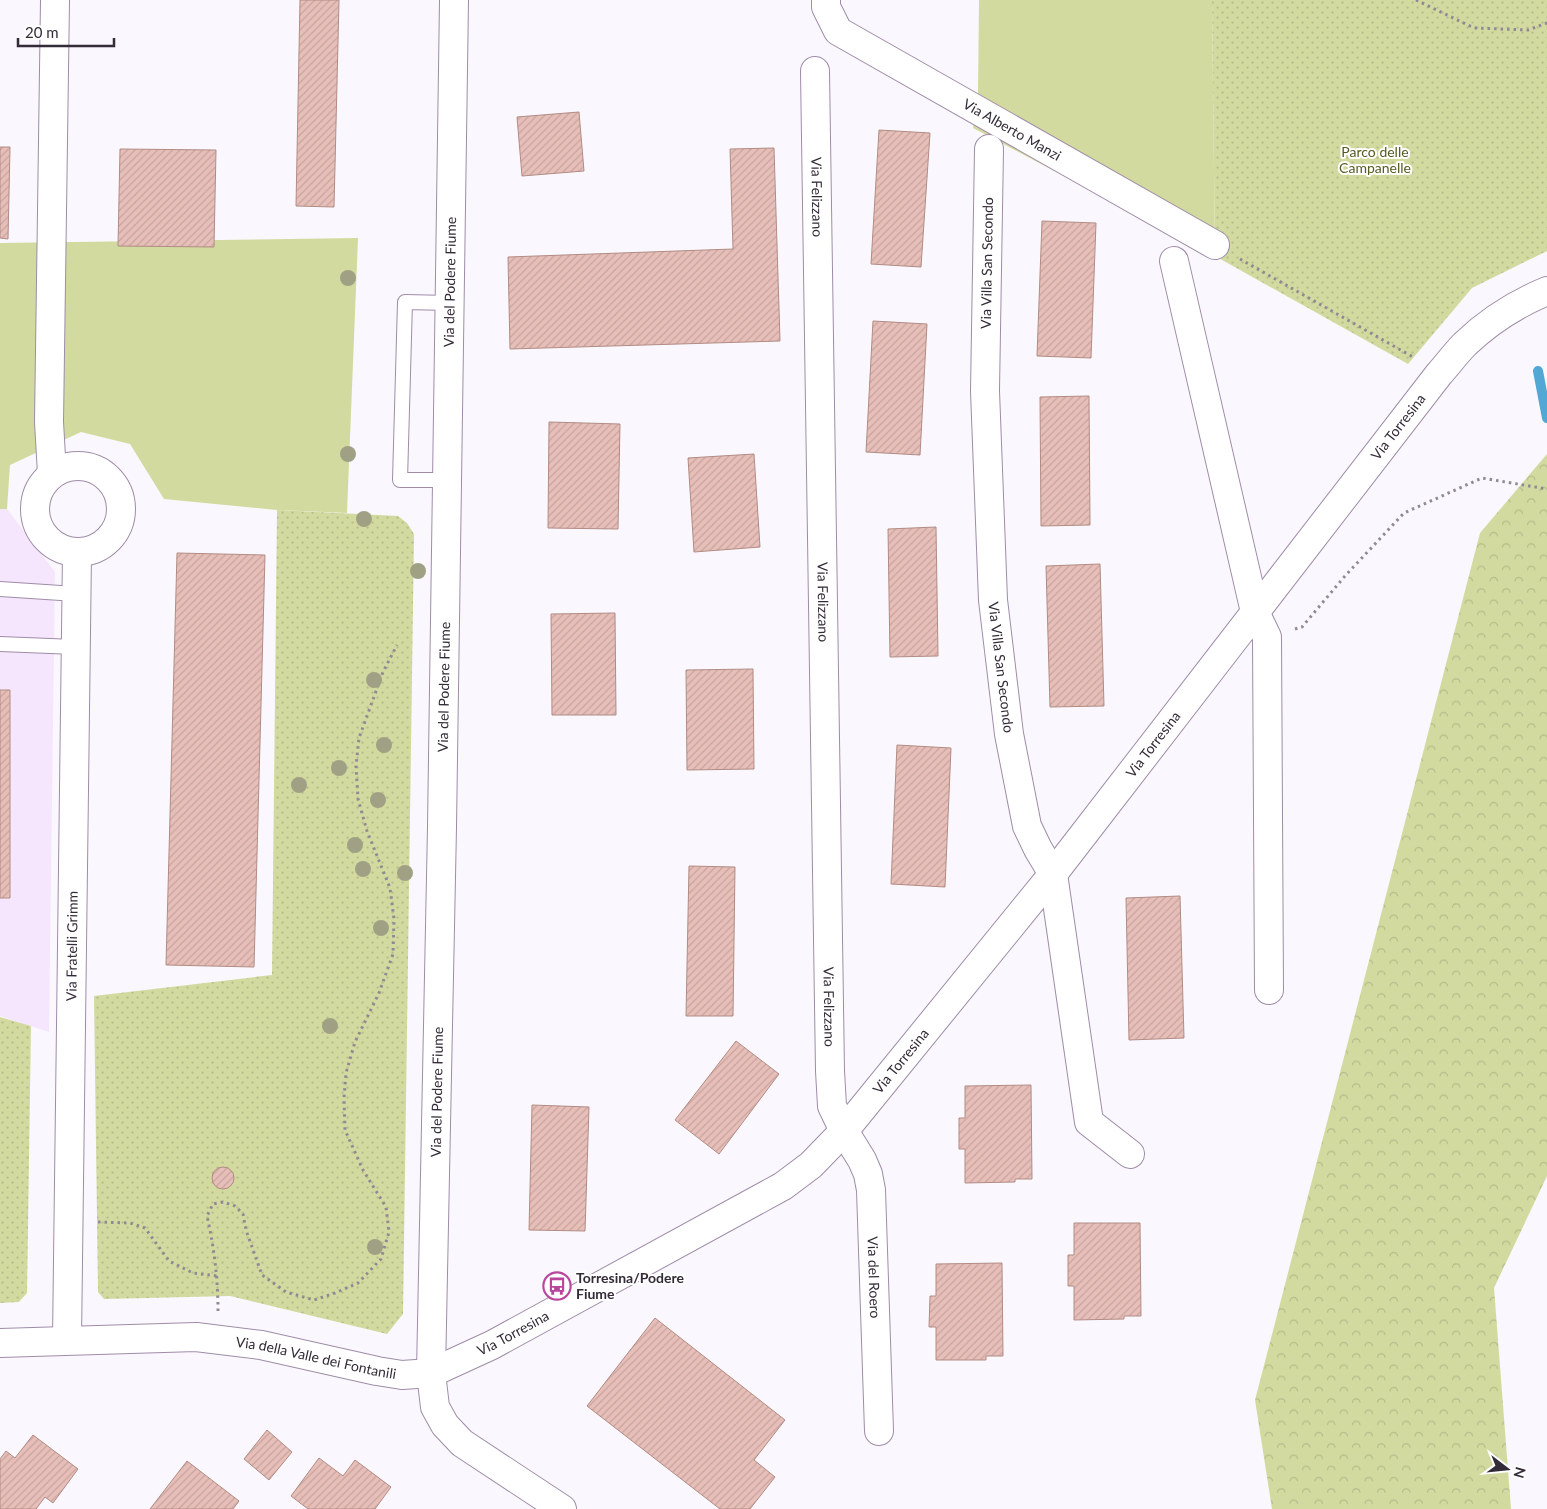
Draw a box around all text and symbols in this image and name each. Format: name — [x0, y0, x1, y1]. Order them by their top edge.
scale bar — [18, 15, 114, 47]
text: 20 m — [25, 23, 59, 41]
street label: Via Alberto Manzi — [960, 95, 1064, 164]
park label: Parco delle Campanelle — [1339, 143, 1411, 176]
street label: Via Felizzano — [808, 157, 826, 237]
street label: Via Villa San Secondo — [977, 197, 996, 329]
street label: Via del Podere Fiume — [440, 217, 459, 347]
street label: Via Torresina — [1367, 390, 1429, 463]
street label: Via Felizzano — [814, 562, 833, 642]
street label: Via Villa San Secondo — [985, 601, 1018, 734]
street label: Via del Podere Fiume — [434, 622, 453, 752]
street label: Via Torresina — [1122, 708, 1184, 781]
street label: Via Fratelli Grimm — [62, 891, 81, 1001]
street label: Via Felizzano — [820, 967, 839, 1047]
street label: Via Torresina — [869, 1025, 932, 1097]
street label: Via del Podere Fiume — [427, 1027, 446, 1157]
street label: Via del Roero — [865, 1236, 884, 1319]
place label: Torresina/Podere Fiume — [576, 1269, 685, 1302]
bus stop icon: Torresina/Podere Fiume — [542, 1271, 572, 1301]
street label: Via Torresina — [474, 1307, 552, 1359]
street label: Via della Valle dei Fontanili — [235, 1333, 397, 1382]
north arrow — [1482, 1444, 1532, 1494]
text: N — [1510, 1465, 1530, 1480]

